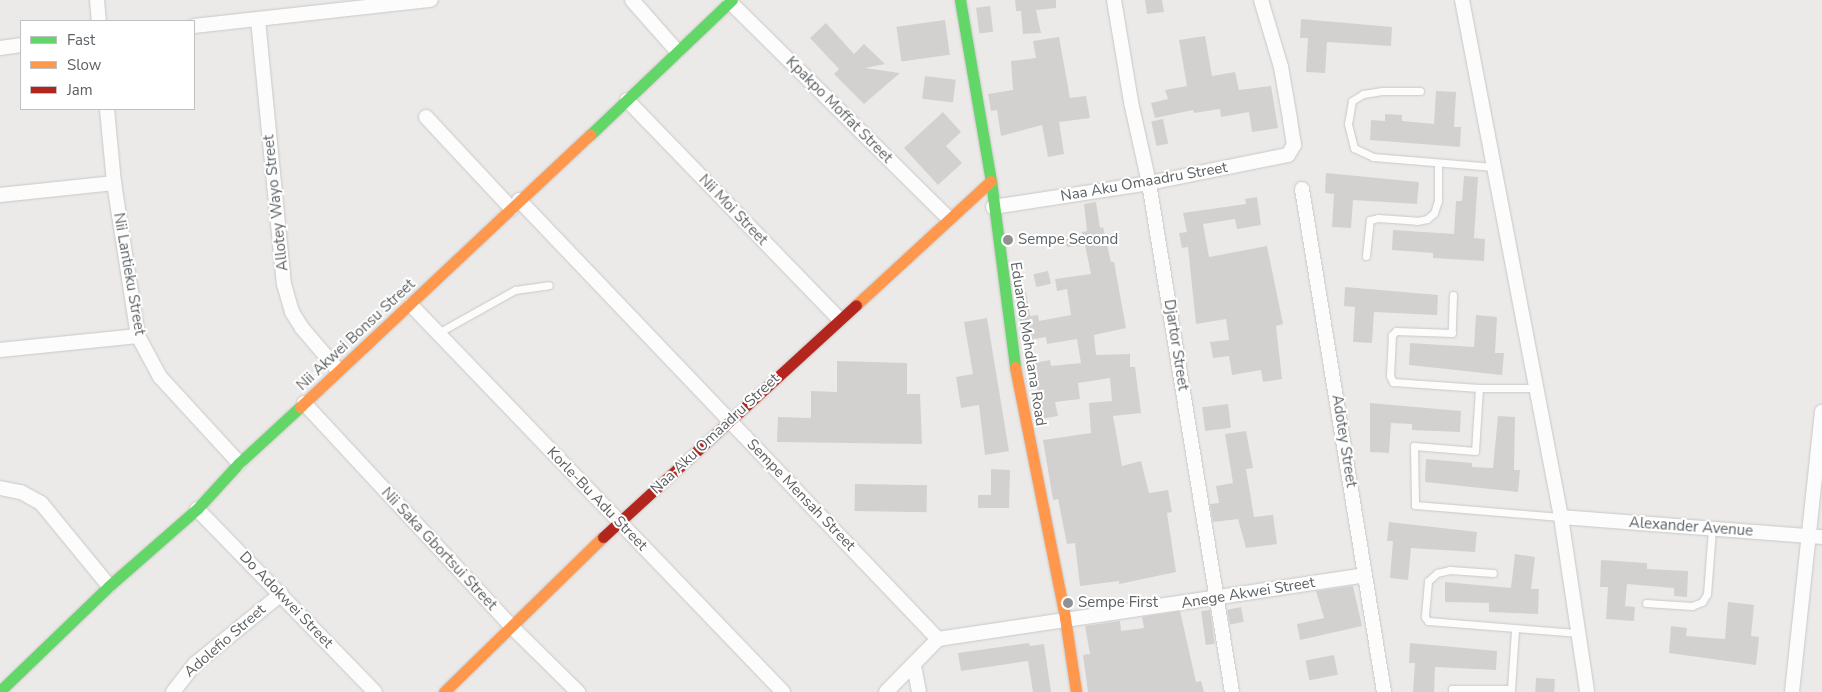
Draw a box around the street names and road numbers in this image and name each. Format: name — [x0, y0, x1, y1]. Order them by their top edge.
street label: Kpakpo Moffat Street — [782, 53, 896, 167]
street label: Allotey Wayo Street — [260, 134, 292, 272]
street label: Naa Aku Omaadru Street — [1059, 158, 1229, 206]
street label: Nii Moi Street — [695, 171, 771, 249]
street label: Nii Lantieku Street — [109, 211, 149, 337]
street label: Eduardo Mohdlana Road — [1006, 261, 1050, 427]
street label: Nii Akwei Bonsu Street — [293, 275, 419, 395]
street label: Djartor Street — [1160, 298, 1192, 392]
street label: Naa Aku Omaadru Street — [647, 370, 783, 498]
street label: Adotey Street — [1328, 393, 1360, 489]
street label: Sempe Mensah Street — [743, 435, 859, 555]
street label: Korle-Bu Adu Street — [543, 443, 651, 555]
street label: Nii Saka Gbortsui Street — [377, 484, 501, 614]
street label: Alexander Avenue — [1628, 514, 1754, 540]
street label: Do Adokwei Street — [235, 548, 337, 652]
street label: Anege Akwei Street — [1180, 574, 1316, 612]
street label: Adolefio Street — [181, 601, 269, 681]

